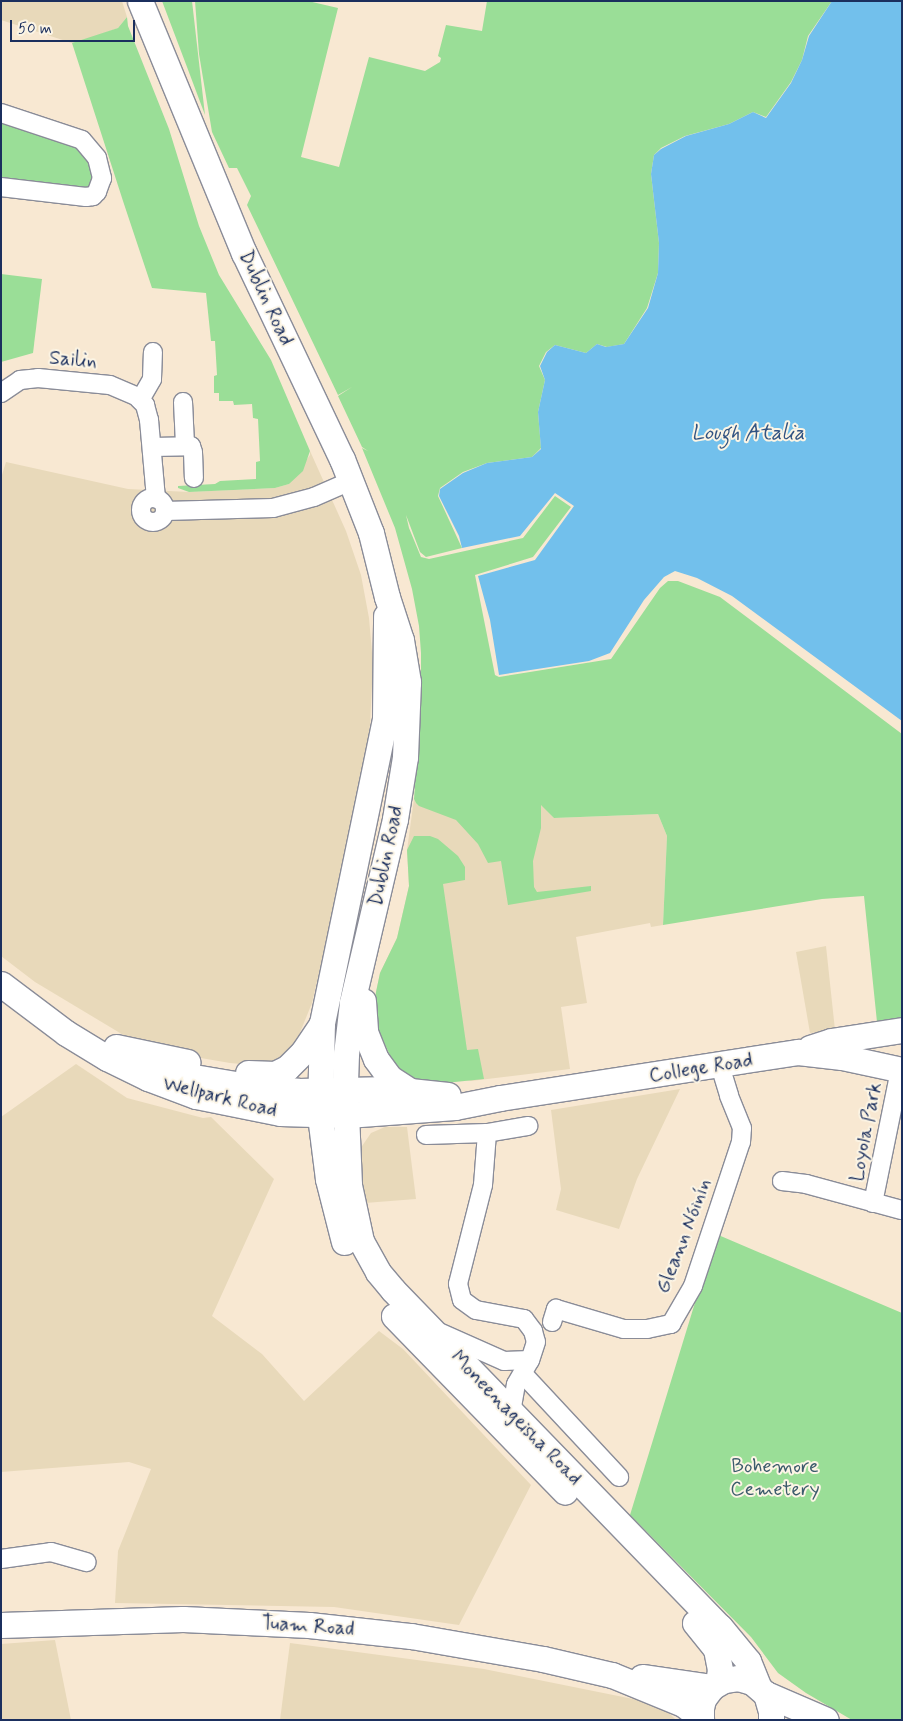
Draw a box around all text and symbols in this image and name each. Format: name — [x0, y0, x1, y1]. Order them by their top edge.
scale bar — [12, 10, 138, 42]
text: 50 m — [18, 19, 52, 39]
street label: Dublin Road — [234, 247, 298, 349]
street label: Sailin — [48, 346, 98, 374]
water label: Lough Atalia — [691, 420, 805, 446]
street label: Dublin Road — [364, 804, 408, 908]
street label: College Road — [647, 1048, 755, 1088]
street label: Wellpark Road — [160, 1071, 280, 1123]
street label: Loyola Park — [845, 1080, 887, 1184]
street label: Gleann Nóinín — [651, 1176, 717, 1296]
street label: Moneenageisha Road — [446, 1346, 586, 1490]
park label: Bohemore Cemetery — [730, 1454, 820, 1501]
street label: Tuam Road — [261, 1611, 355, 1641]

